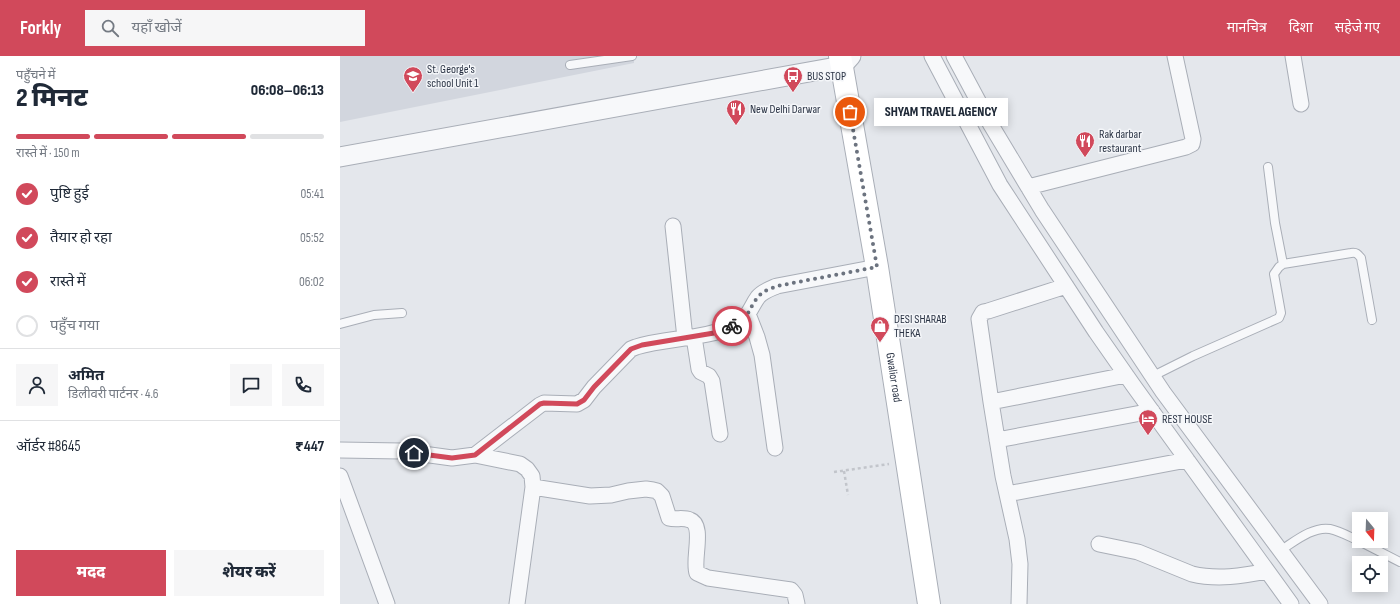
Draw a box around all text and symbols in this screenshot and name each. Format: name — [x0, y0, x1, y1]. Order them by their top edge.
search box — [85, 10, 365, 46]
text: Forkly — [20, 17, 61, 40]
icon: search — [99, 17, 121, 39]
text: यहाँ खोजें — [131, 18, 182, 37]
text: मानचित्र — [1227, 19, 1267, 36]
text: दिशा — [1289, 19, 1313, 36]
text: सहेजे गए — [1335, 19, 1380, 36]
place label: St. George's school Unit 1 — [427, 62, 479, 91]
school or university icon: St. George's school Unit 1 — [402, 65, 424, 93]
bus stop icon: BUS STOP — [782, 65, 804, 93]
text: पहुँचने में — [16, 67, 56, 83]
place label: BUS STOP — [807, 69, 846, 84]
text: 06:08–06:13 — [251, 81, 324, 100]
text: 2 मिनट — [16, 83, 88, 114]
pin — [833, 95, 867, 129]
restaurant icon: New Delhi Darwar — [725, 98, 747, 126]
callout: SHYAM TRAVEL AGENCY — [874, 98, 1008, 126]
icon: bag — [839, 101, 861, 123]
place label: New Delhi Darwar — [750, 102, 821, 117]
text: SHYAM TRAVEL AGENCY — [885, 104, 997, 120]
place label: Rak darbar restaurant — [1099, 127, 1142, 156]
restaurant icon: Rak darbar restaurant — [1074, 130, 1096, 158]
text: रास्ते में · 150 m — [16, 145, 80, 161]
icon: check — [16, 183, 38, 205]
text: पुष्टि हुई — [50, 184, 89, 203]
text: 05:41 — [301, 186, 324, 202]
icon: check — [16, 227, 38, 249]
text: तैयार हो रहा — [50, 228, 112, 247]
text: 05:52 — [300, 230, 324, 246]
icon: check — [16, 271, 38, 293]
text: रास्ते में — [50, 272, 86, 291]
text: 06:02 — [299, 274, 324, 290]
courier — [712, 306, 752, 346]
place label: DESI SHARAB THEKA — [894, 312, 947, 341]
icon: bike — [721, 315, 743, 337]
shop icon: DESI SHARAB THEKA — [869, 315, 891, 343]
text: पहुँच गया — [50, 316, 99, 335]
street label: Gwalior road — [882, 352, 905, 403]
button: person — [16, 364, 58, 406]
button: chat — [230, 364, 272, 406]
button: phone — [282, 364, 324, 406]
text: अमित — [68, 366, 104, 385]
text: डिलीवरी पार्टनर · 4.6 — [68, 386, 158, 402]
hotel icon: REST HOUSE — [1137, 408, 1159, 436]
place label: REST HOUSE — [1162, 412, 1212, 427]
pin — [397, 436, 431, 470]
text: ऑर्डर #8645 — [16, 437, 80, 456]
text: ₹447 — [295, 437, 324, 456]
icon: home — [403, 442, 425, 464]
north arrow — [1352, 512, 1388, 548]
map controls — [1352, 512, 1388, 592]
button: मदद — [16, 550, 166, 596]
button: शेयर करें — [174, 550, 324, 596]
button: locate — [1352, 556, 1388, 592]

